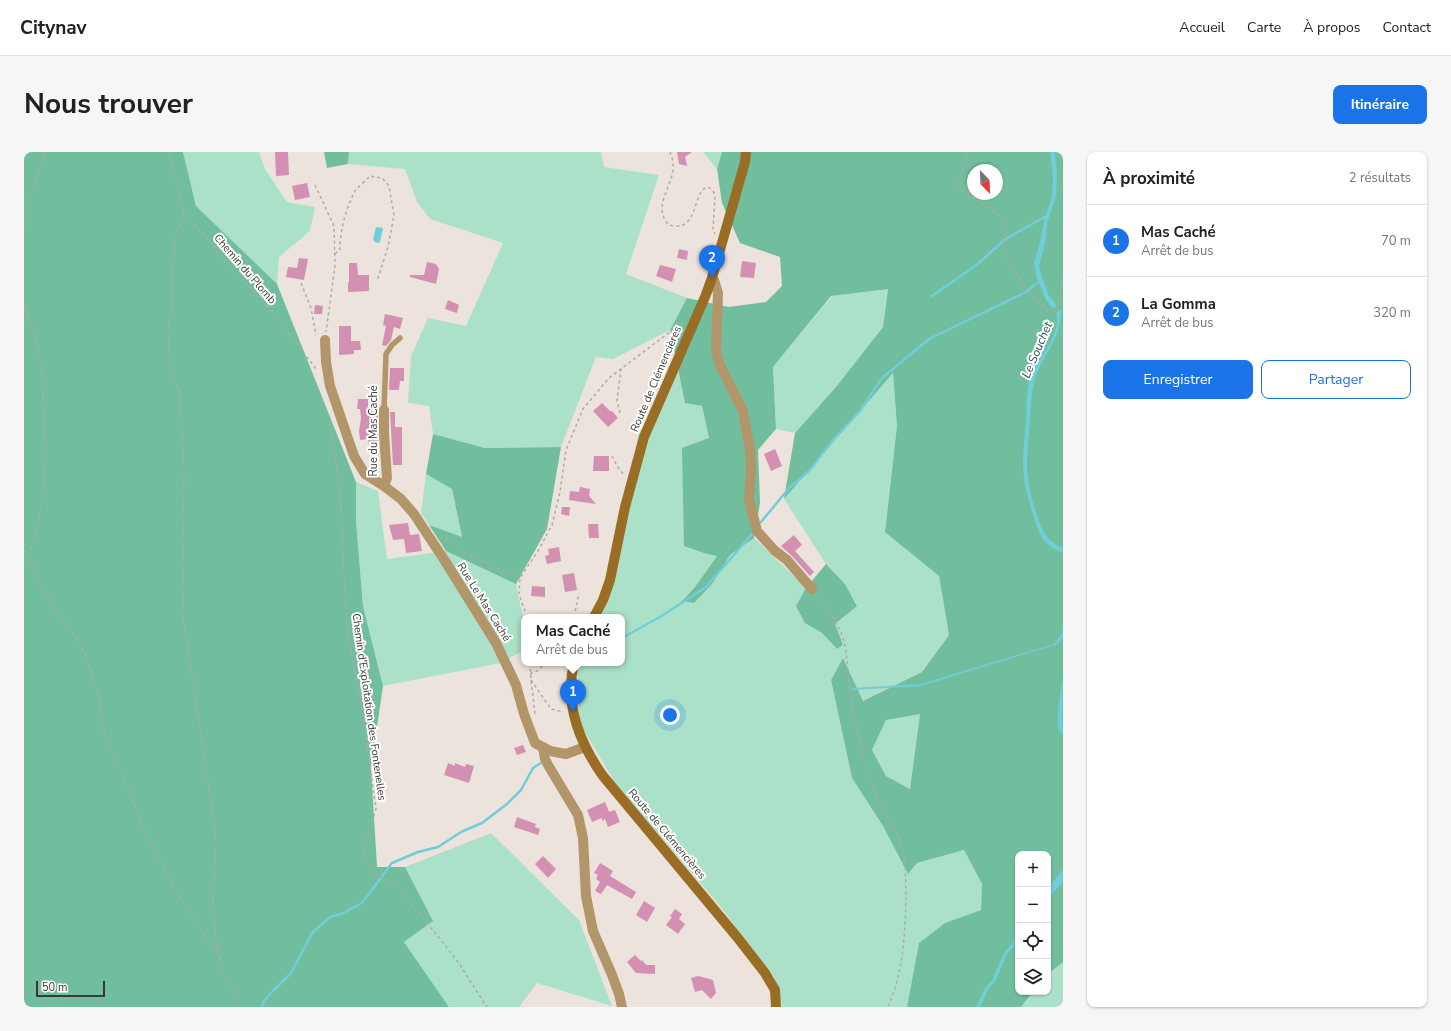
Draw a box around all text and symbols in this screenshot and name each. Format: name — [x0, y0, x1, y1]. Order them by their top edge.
text: Citynav — [20, 15, 87, 41]
text: Accueil — [1179, 18, 1225, 37]
text: Carte — [1247, 18, 1281, 37]
text: À propos — [1303, 18, 1361, 37]
text: Contact — [1383, 18, 1431, 37]
text: Nous trouver — [24, 85, 193, 123]
button: Itinéraire — [1333, 85, 1427, 124]
north arrow — [967, 164, 1003, 200]
text: À proximité — [1103, 167, 1195, 190]
text: 2 résultats — [1349, 169, 1411, 187]
text: Mas Caché — [1141, 222, 1216, 242]
street label: Chemin du Plomb — [210, 231, 280, 307]
text: 1 — [1112, 232, 1120, 250]
text: 70 m — [1381, 232, 1411, 250]
text: Arrêt de bus — [1141, 242, 1213, 260]
pin: 2 — [699, 245, 725, 278]
text: La Gomma — [1141, 294, 1216, 314]
text: 2 — [1112, 304, 1120, 322]
text: 320 m — [1373, 304, 1411, 322]
text: Arrêt de bus — [1141, 314, 1213, 332]
water label: Le Souchet — [1018, 319, 1056, 381]
street label: Route de Clémencières — [627, 324, 685, 434]
button: Enregistrer — [1103, 360, 1253, 399]
button: Partager — [1261, 360, 1411, 399]
street label: Rue du Mas Caché — [366, 385, 381, 477]
street label: Rue Le Mas Caché — [454, 560, 514, 644]
street label: Chemin d'Exploitation des Fontenelles — [348, 612, 390, 802]
popup — [521, 614, 625, 666]
text: Mas Caché — [536, 621, 610, 641]
text: Arrêt de bus — [536, 641, 608, 659]
pin: 1 — [560, 679, 586, 712]
your location — [660, 705, 680, 725]
street label: Route de Clémencières — [625, 786, 709, 882]
map controls — [1015, 851, 1051, 995]
button: + — [1015, 851, 1051, 887]
button: − — [1015, 887, 1051, 923]
button: locate — [1015, 923, 1051, 959]
button: layers — [1015, 959, 1051, 995]
scale bar — [36, 979, 105, 998]
text: 50 m — [42, 980, 67, 995]

